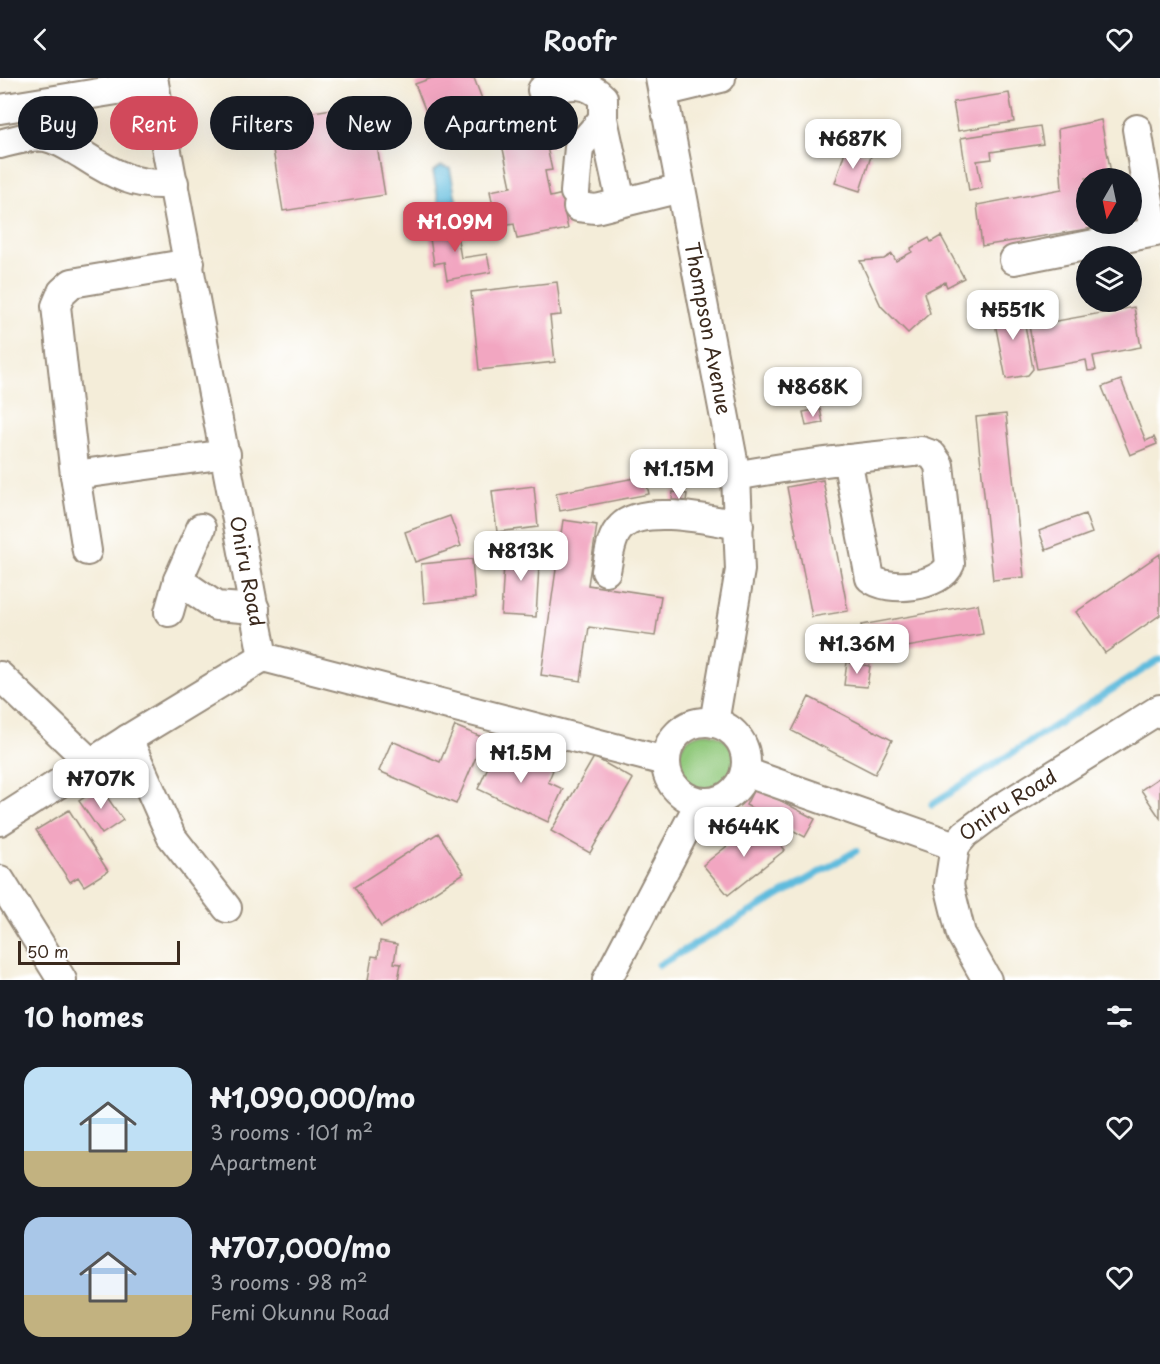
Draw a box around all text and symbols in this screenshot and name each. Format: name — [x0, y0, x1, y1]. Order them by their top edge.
text: Roofr — [543, 19, 617, 60]
icon: back — [24, 23, 57, 56]
icon: heart — [1103, 23, 1136, 56]
chip: Buy — [18, 96, 98, 150]
chip: Rent — [110, 96, 198, 150]
chip: Filters — [210, 96, 314, 150]
chip: New — [326, 96, 412, 150]
chip: Apartment — [424, 96, 578, 150]
pin: ₦687K — [811, 119, 895, 170]
text: ₦687K — [819, 123, 887, 153]
north arrow — [1076, 168, 1142, 234]
map controls — [1076, 168, 1142, 312]
pin: ₦1.09M — [406, 202, 504, 253]
text: ₦1.09M — [417, 206, 493, 236]
street label: Thompson Avenue — [678, 239, 740, 417]
button: layers — [1076, 246, 1142, 312]
pin: ₦551K — [971, 290, 1055, 341]
text: ₦551K — [981, 294, 1045, 324]
pin: ₦868K — [771, 367, 855, 418]
text: ₦868K — [778, 371, 848, 401]
pin: ₦1.15M — [630, 449, 728, 500]
text: ₦1.15M — [644, 453, 714, 483]
street label: Oniru Road — [222, 513, 273, 629]
pin: ₦813K — [479, 531, 563, 582]
text: ₦813K — [488, 535, 554, 565]
pin: ₦1.36M — [808, 624, 906, 675]
text: ₦1.36M — [819, 628, 895, 658]
pin: ₦1.5M — [479, 733, 563, 784]
text: ₦1.5M — [490, 737, 552, 767]
pin: ₦707K — [59, 759, 143, 810]
street label: Oniru Road — [952, 761, 1062, 848]
text: ₦707K — [67, 763, 135, 793]
pin: ₦644K — [702, 807, 786, 858]
text: ₦644K — [708, 811, 780, 841]
scale bar — [18, 938, 180, 966]
text: 50 m — [27, 939, 68, 963]
text: 10 homes — [24, 997, 144, 1036]
icon: filters — [1103, 1000, 1136, 1033]
text: ₦1,090,000/mo — [210, 1078, 415, 1117]
icon: home — [72, 1091, 144, 1163]
icon: heart — [1103, 1111, 1136, 1144]
text: 3 rooms · 101 m² — [210, 1117, 373, 1147]
text: Apartment — [210, 1147, 317, 1177]
text: ₦707,000/mo — [210, 1228, 391, 1267]
icon: home — [72, 1241, 144, 1313]
icon: heart — [1103, 1261, 1136, 1294]
text: 3 rooms · 98 m² — [210, 1267, 368, 1297]
text: Femi Okunnu Road — [210, 1297, 390, 1327]

